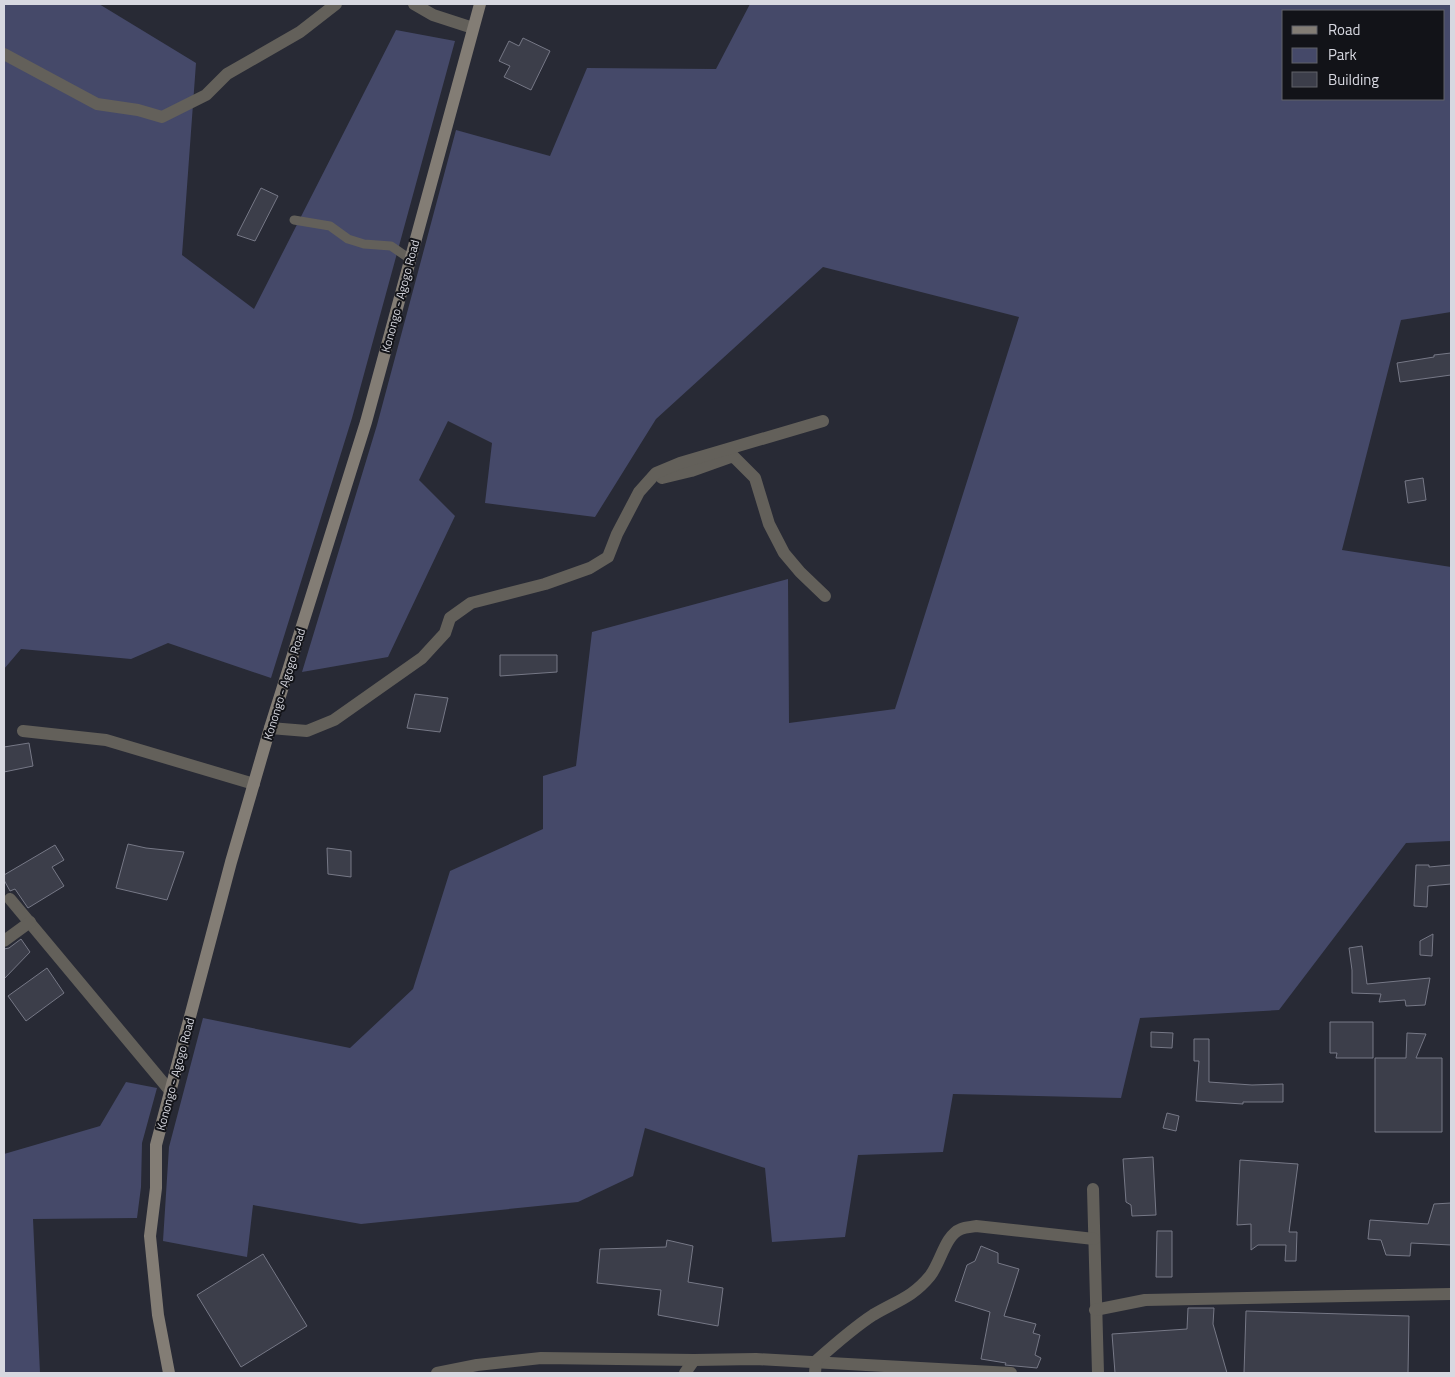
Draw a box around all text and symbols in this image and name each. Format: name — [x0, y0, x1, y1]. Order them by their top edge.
legend — [1282, 10, 1445, 100]
text: Road — [1328, 18, 1360, 41]
text: Park — [1328, 43, 1357, 66]
text: Building — [1328, 68, 1379, 91]
street label: Konongo - Agogo Road — [376, 238, 424, 354]
street label: Konongo - Agogo Road — [258, 626, 310, 742]
street label: Konongo - Agogo Road — [151, 1016, 199, 1132]

